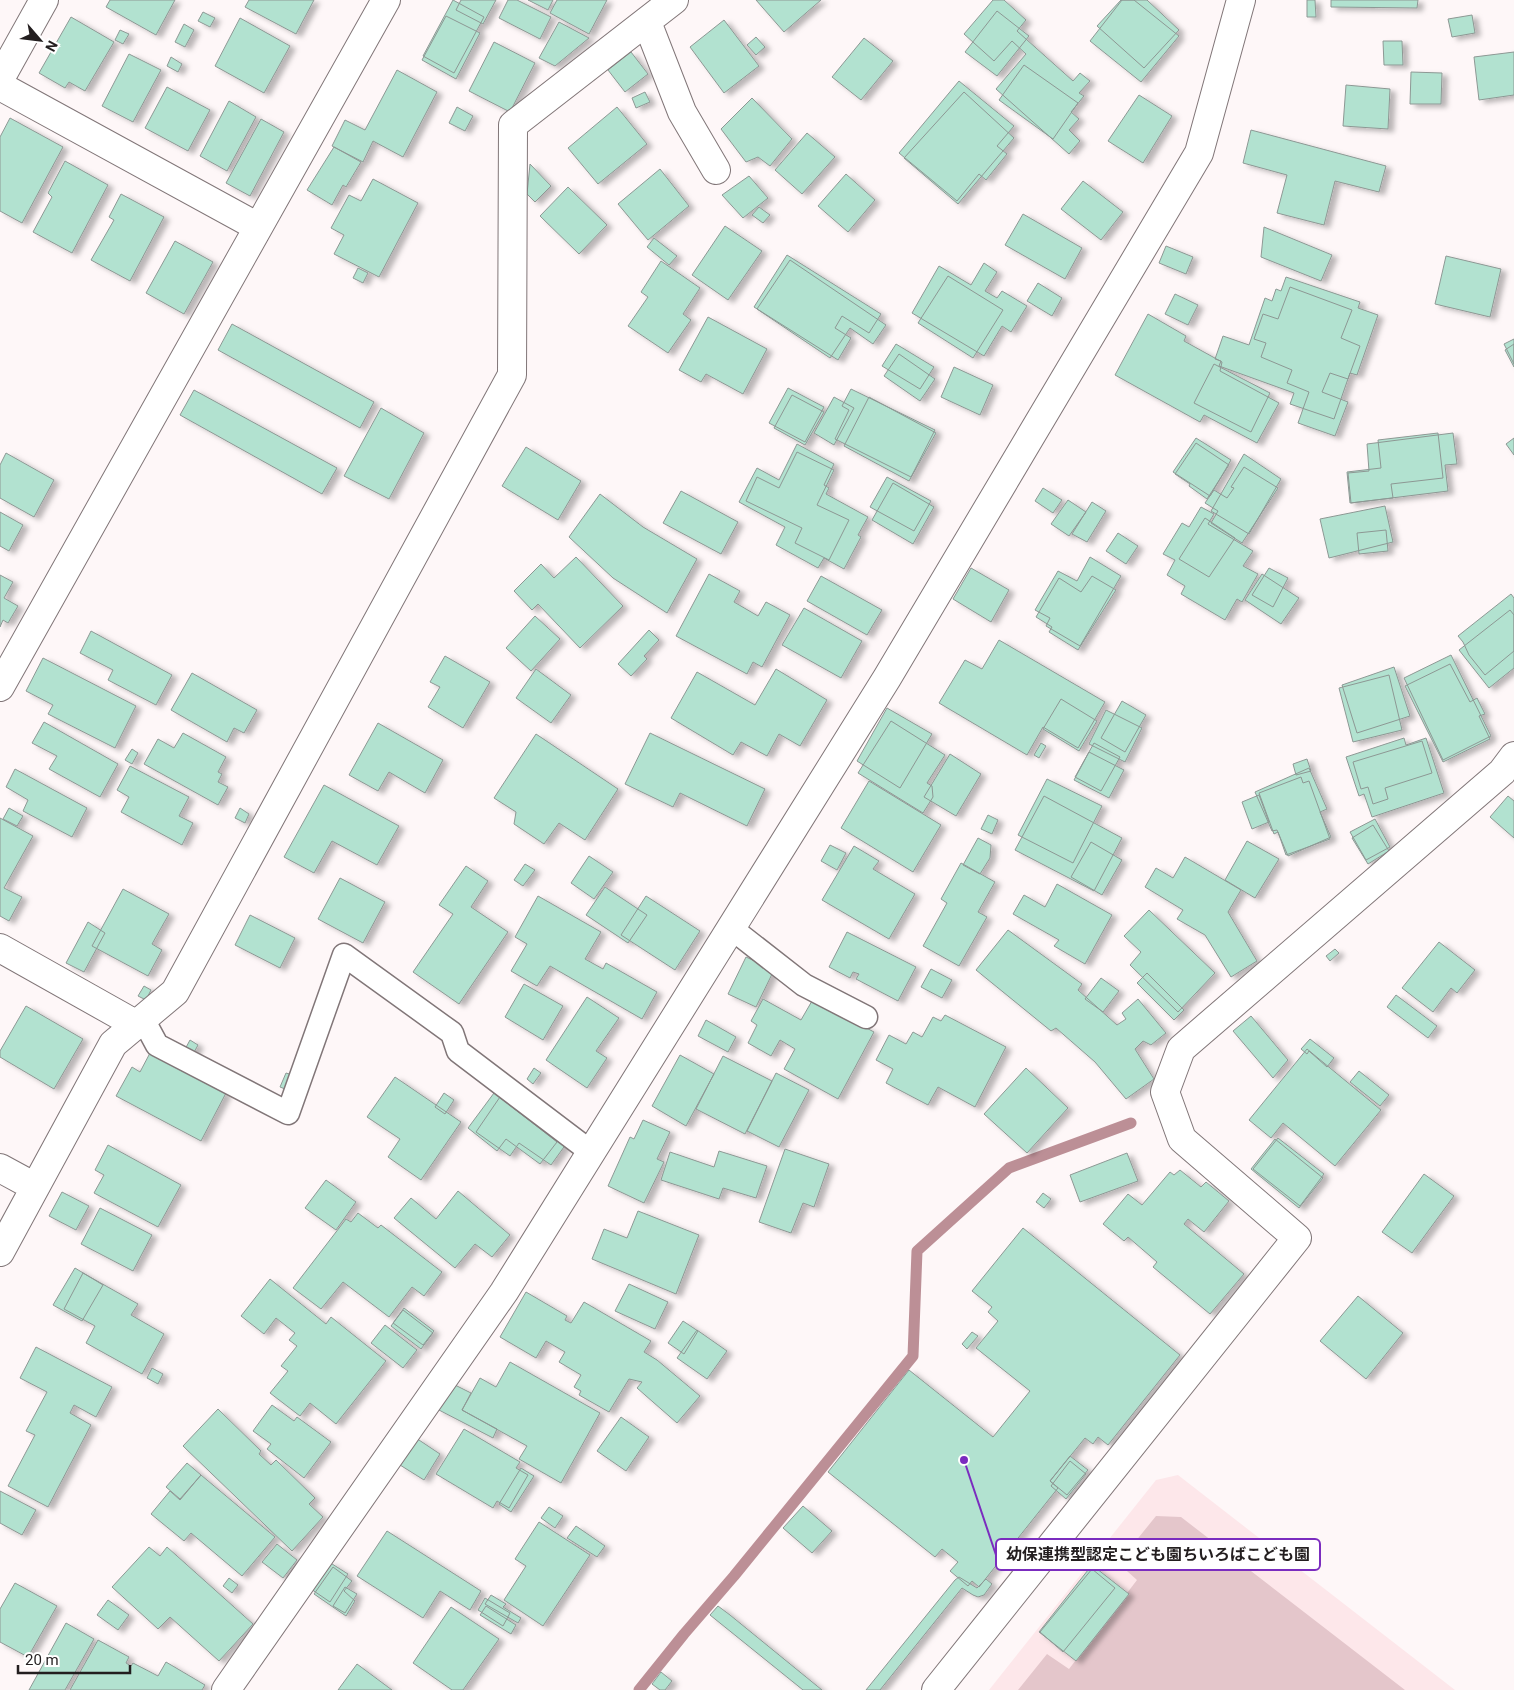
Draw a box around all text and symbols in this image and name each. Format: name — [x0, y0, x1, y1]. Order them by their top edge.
north arrow — [15, 15, 65, 65]
text: N — [42, 38, 61, 54]
callout: 幼保連携型認定こども園ちいろばこども園 — [996, 1539, 1320, 1570]
text: 幼保連携型認定こども園ちいろばこども園 — [1006, 1545, 1310, 1564]
scale bar — [18, 1642, 130, 1674]
text: 20 m — [25, 1651, 59, 1669]

